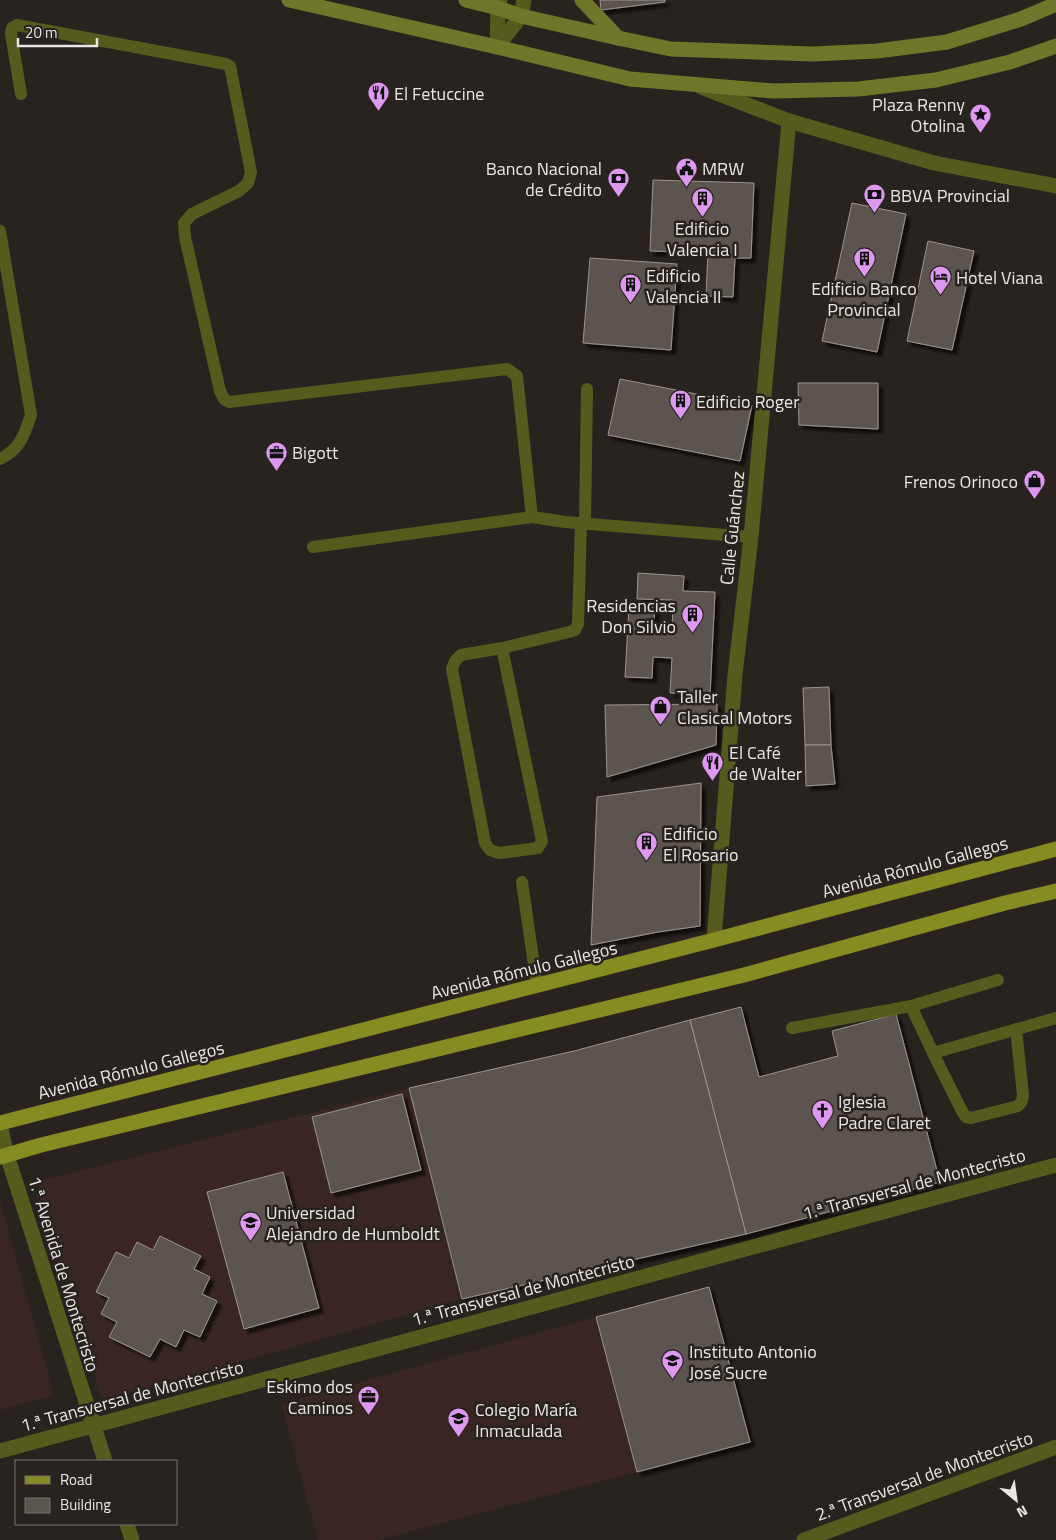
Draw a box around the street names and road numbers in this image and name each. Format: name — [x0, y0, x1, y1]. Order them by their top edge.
street label: Calle Guánchez — [713, 470, 751, 586]
street label: Avenida Rómulo Gallegos — [819, 829, 1011, 905]
street label: Avenida Rómulo Gallegos — [428, 934, 620, 1006]
street label: Avenida Rómulo Gallegos — [35, 1034, 227, 1106]
street label: 1.ª Transversal de Montecristo — [800, 1141, 1028, 1227]
street label: 1.ª Avenida de Montecristo — [21, 1173, 107, 1375]
street label: 1.ª Transversal de Montecristo — [409, 1247, 637, 1333]
street label: 1.ª Transversal de Montecristo — [18, 1353, 246, 1439]
street label: 2.ª Transversal de Montecristo — [812, 1424, 1036, 1528]

